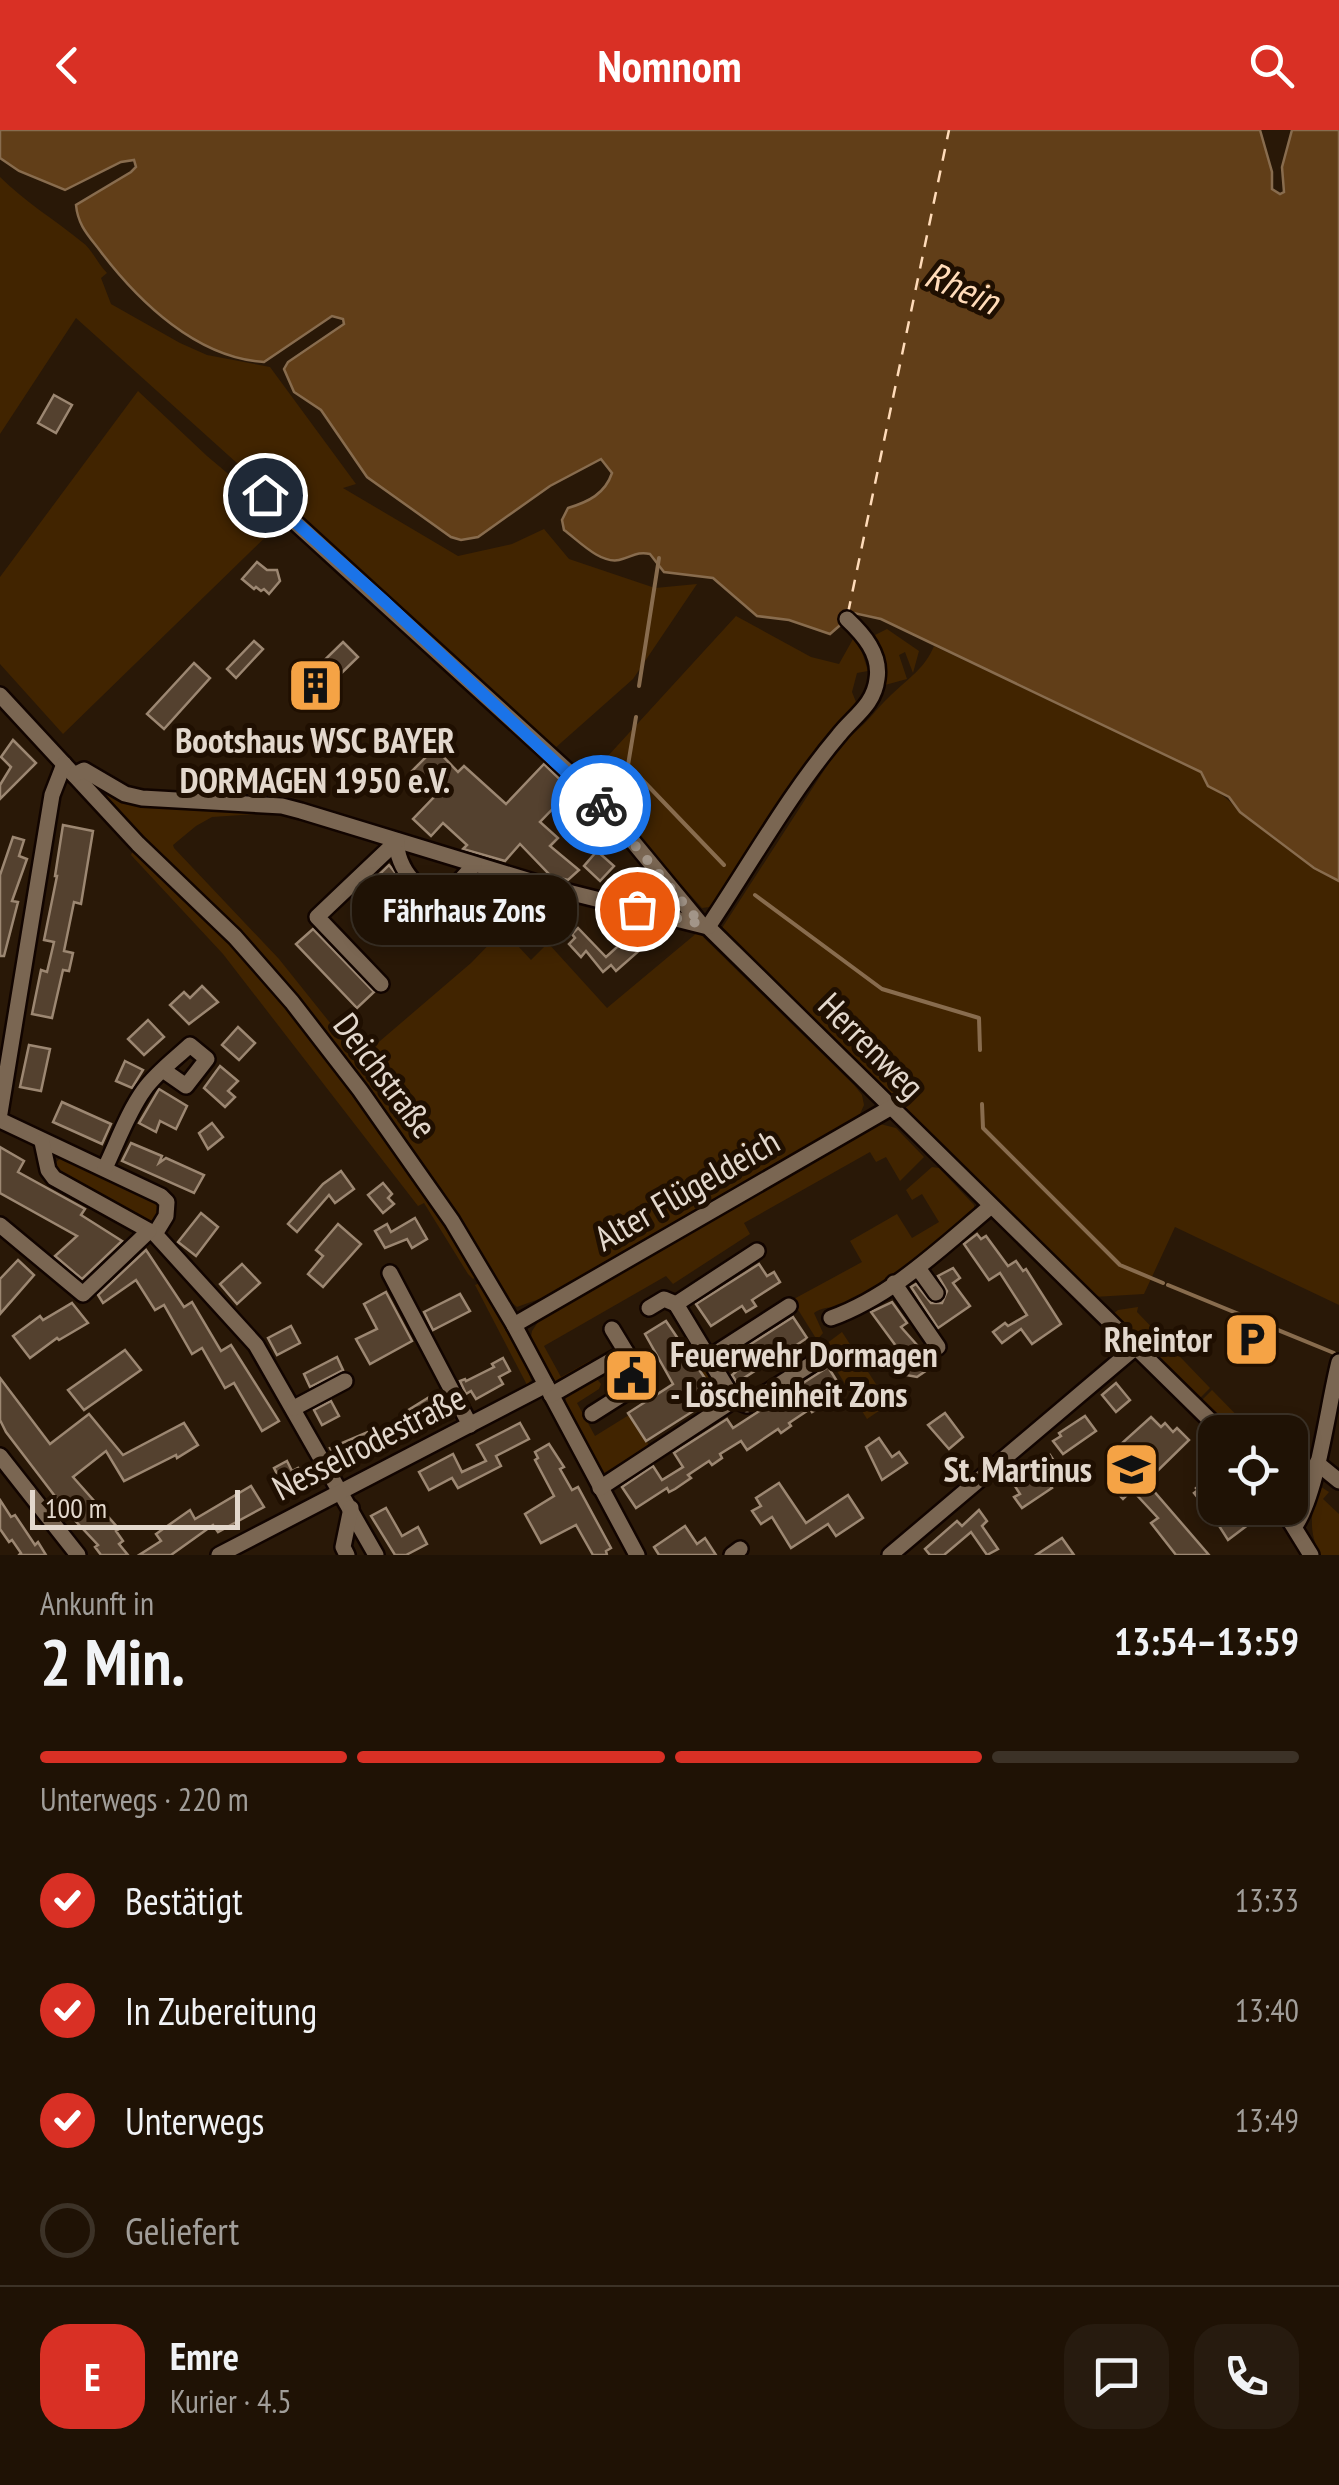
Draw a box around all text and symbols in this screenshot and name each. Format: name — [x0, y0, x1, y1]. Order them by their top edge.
text: Nomnom — [597, 36, 742, 94]
icon: back — [40, 38, 95, 93]
icon: search — [1244, 38, 1299, 93]
water label: Rhein — [918, 249, 1009, 325]
pin — [223, 453, 308, 538]
icon: home — [238, 468, 293, 523]
building icon: Bootshaus WSC BAYER DORMAGEN 1950 e.V. — [285, 655, 345, 715]
place label: Bootshaus WSC BAYER DORMAGEN 1950 e.V. — [175, 717, 455, 803]
courier — [551, 755, 651, 855]
icon: bike — [574, 778, 629, 833]
pin — [595, 867, 680, 952]
callout: Fährhaus Zons — [352, 874, 577, 944]
icon: bag — [610, 882, 665, 937]
text: Fährhaus Zons — [383, 889, 546, 931]
street label: Herrenweg — [809, 982, 935, 1108]
street label: Deichstraße — [324, 1004, 448, 1147]
street label: Alter Flügeldeich — [586, 1118, 787, 1261]
parking icon: Rheintor — [1221, 1310, 1281, 1370]
place label: Rheintor — [1104, 1316, 1213, 1362]
place label: Feuerwehr Dormagen - Löscheinheit Zons — [670, 1331, 938, 1417]
public building icon: Feuerwehr Dormagen - Löscheinheit Zons — [601, 1345, 661, 1405]
street label: Nesselrodestraße — [264, 1374, 473, 1510]
map controls — [1198, 1415, 1308, 1525]
button: locate — [1198, 1415, 1308, 1525]
school or university icon: St. Martinus — [1101, 1440, 1161, 1500]
place label: St. Martinus — [944, 1446, 1092, 1492]
scale bar — [30, 1485, 240, 1530]
text: 100 m — [45, 1489, 107, 1526]
text: Ankunft in — [40, 1582, 154, 1624]
text: 13:54–13:59 — [1114, 1616, 1299, 1665]
text: 2 Min. — [40, 1619, 185, 1703]
text: Unterwegs · 220 m — [40, 1778, 249, 1820]
icon: check — [40, 1873, 95, 1928]
text: Bestätigt — [125, 1876, 243, 1925]
text: 13:33 — [1235, 1879, 1299, 1921]
icon: check — [40, 1983, 95, 2038]
text: In Zubereitung — [125, 1986, 317, 2035]
text: 13:40 — [1235, 1989, 1299, 2031]
icon: check — [40, 2093, 95, 2148]
text: Unterwegs — [125, 2096, 264, 2145]
text: 13:49 — [1235, 2099, 1299, 2141]
text: Geliefert — [125, 2206, 239, 2255]
button: chat — [1064, 2324, 1169, 2429]
button: phone — [1194, 2324, 1299, 2429]
text: Emre — [170, 2331, 239, 2380]
text: E — [84, 2352, 101, 2401]
text: Kurier · 4.5 — [170, 2380, 292, 2422]

